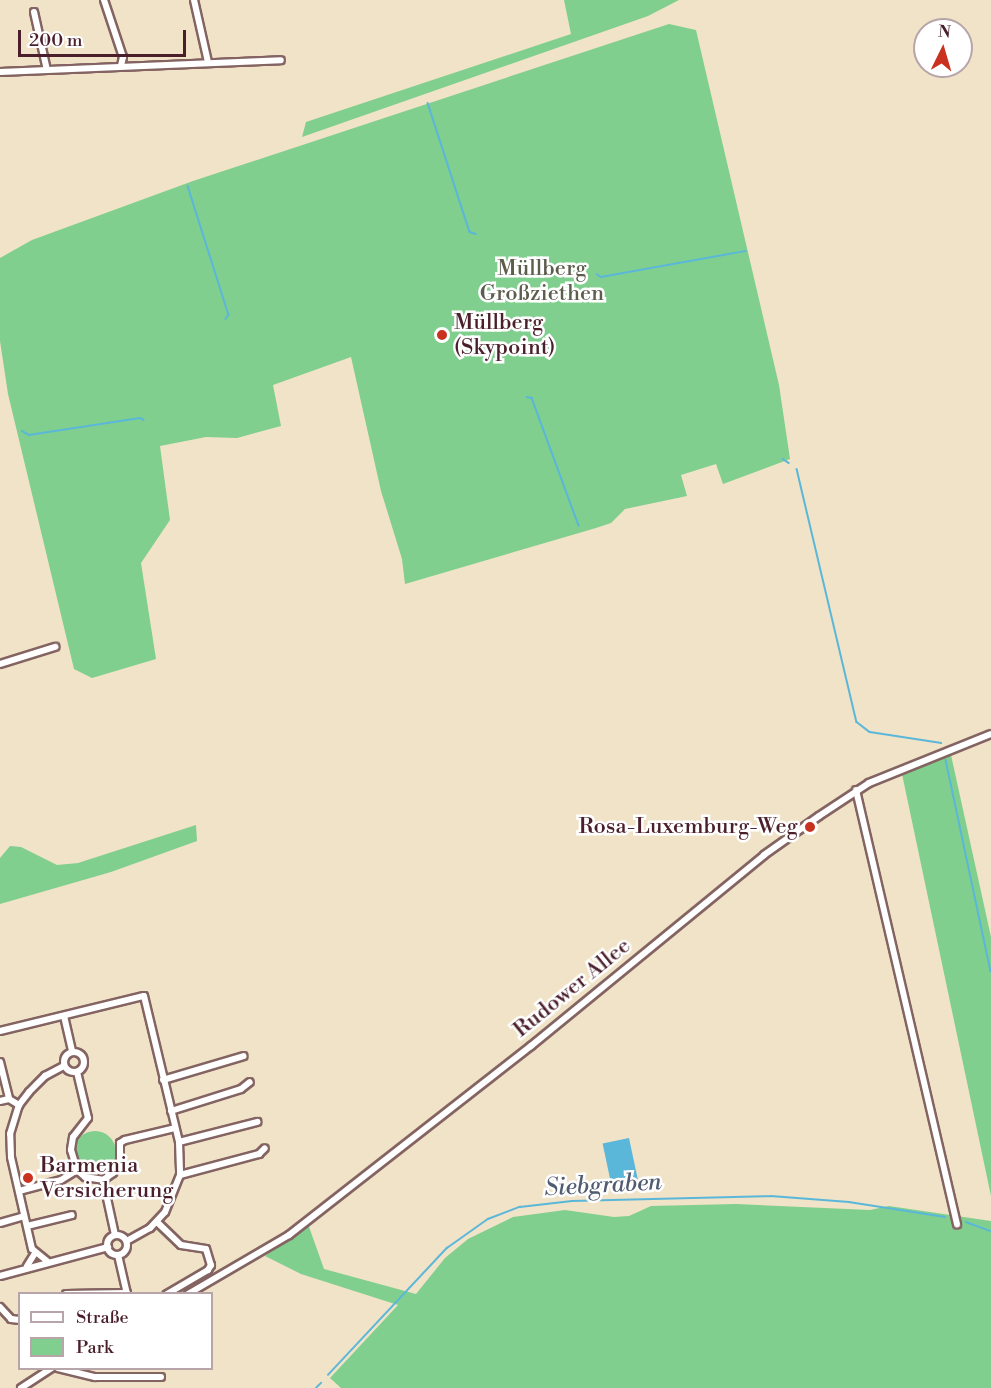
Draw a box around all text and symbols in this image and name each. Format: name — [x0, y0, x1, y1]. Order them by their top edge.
scale bar — [21, 18, 189, 56]
north arrow — [913, 18, 973, 78]
text: N — [937, 22, 952, 43]
text: 200 m — [29, 29, 83, 52]
park label: Müllberg Großziethen — [480, 255, 604, 306]
place label: Müllberg (Skypoint) — [454, 309, 555, 360]
marker: Müllberg (Skypoint) — [435, 328, 449, 342]
place label: Rosa-Luxemburg-Weg — [578, 814, 798, 840]
marker: Rosa-Luxemburg-Weg — [803, 820, 817, 834]
street label: Rudower Allee — [508, 933, 636, 1043]
place label: Barmenia Versicherung — [40, 1152, 174, 1204]
water label: Siebgraben — [544, 1169, 662, 1203]
marker: Barmenia Versicherung — [21, 1171, 35, 1185]
legend — [18, 1292, 213, 1370]
text: Straße — [76, 1306, 129, 1329]
text: Park — [76, 1336, 113, 1359]

